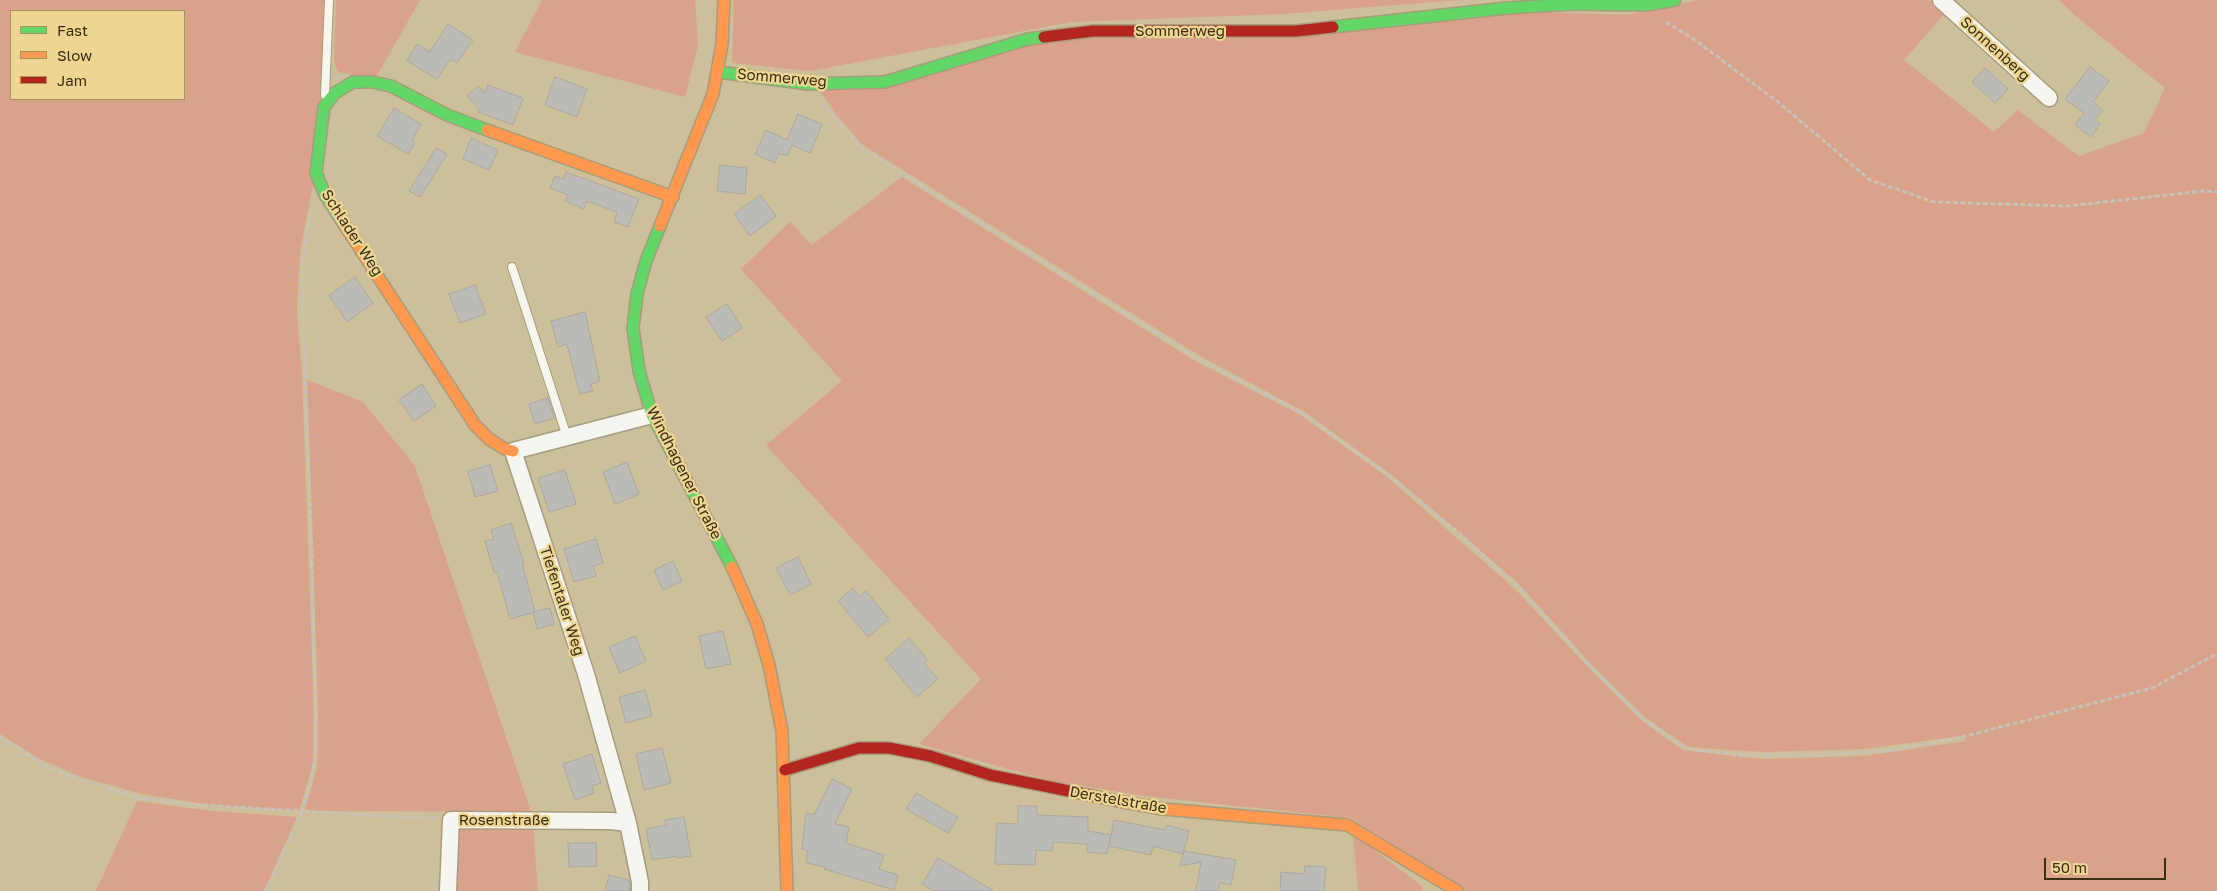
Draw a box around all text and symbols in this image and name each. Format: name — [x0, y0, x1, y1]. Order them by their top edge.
legend — [10, 10, 185, 100]
street label: Sonnenberg — [1956, 13, 2034, 85]
text: Fast — [57, 21, 88, 39]
street label: Sommerweg — [1135, 22, 1225, 40]
text: Slow — [57, 46, 92, 64]
street label: Sommerweg — [736, 65, 828, 91]
text: Jam — [57, 71, 87, 89]
street label: Schlader Weg — [317, 186, 387, 280]
street label: Windhagener Straße — [643, 403, 725, 543]
street label: Tiefentaler Weg — [536, 544, 588, 658]
street label: Derstelstraße — [1068, 783, 1168, 817]
street label: Rosenstraße — [459, 811, 549, 829]
scale bar — [2047, 848, 2170, 880]
text: 50 m — [2052, 858, 2087, 876]

